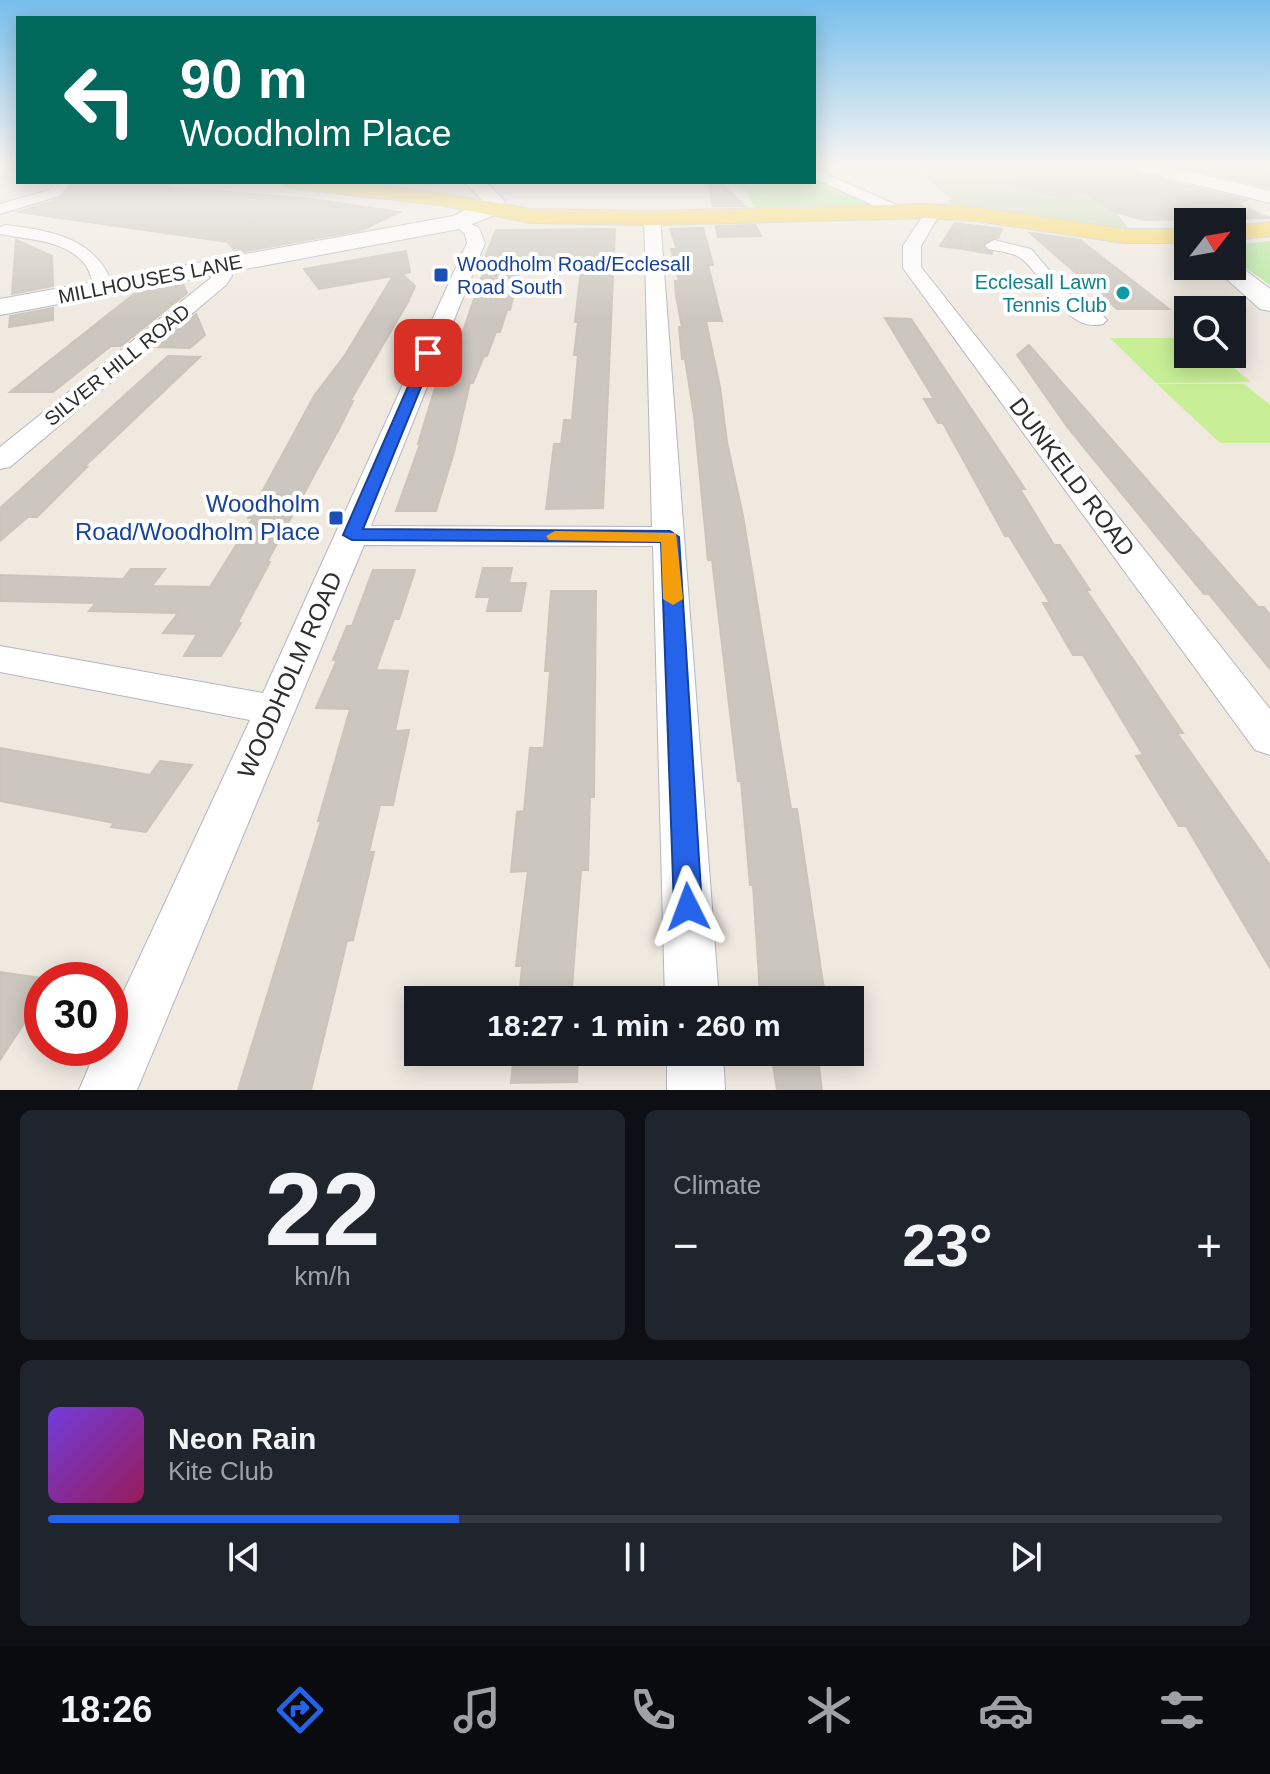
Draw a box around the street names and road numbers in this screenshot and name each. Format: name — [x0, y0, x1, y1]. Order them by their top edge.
street label: MILLHOUSES LANE — [56, 250, 244, 308]
street label: SILVER HILL ROAD — [40, 300, 194, 430]
street label: DUNKELD ROAD — [1004, 392, 1141, 561]
street label: WOODHOLM ROAD — [232, 568, 347, 782]

